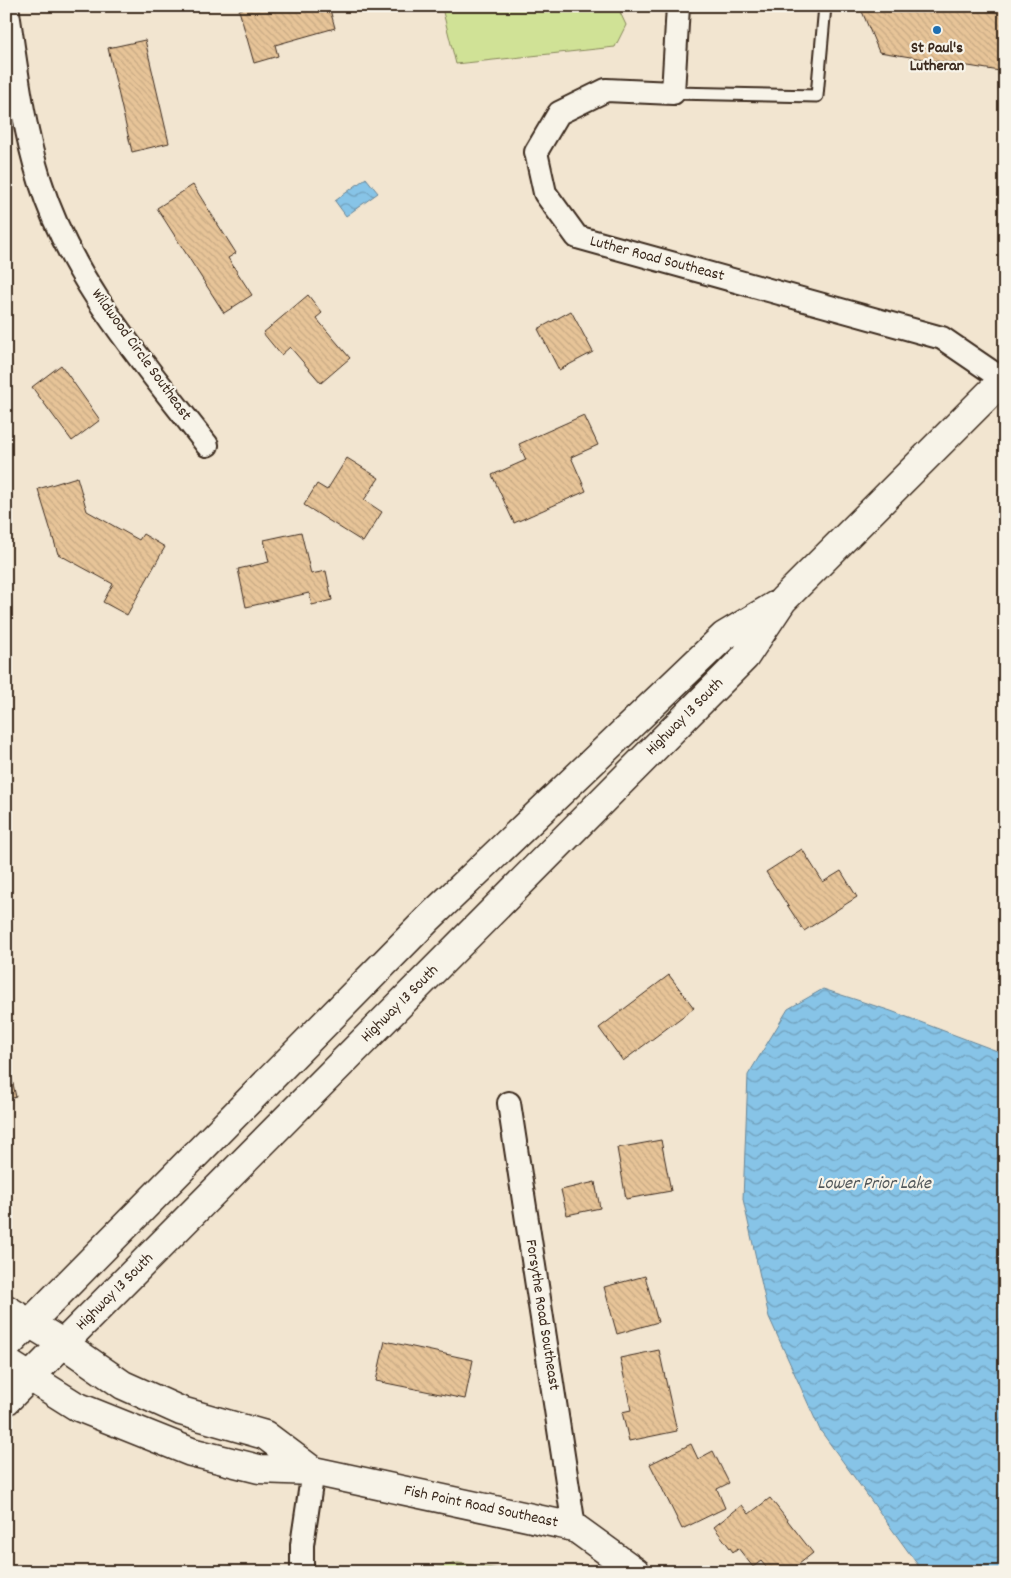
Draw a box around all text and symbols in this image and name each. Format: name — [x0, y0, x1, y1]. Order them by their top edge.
marker: St Paul's Lutheran — [931, 24, 943, 36]
place label: St Paul's Lutheran — [910, 37, 964, 78]
street label: Luther Road Southeast — [587, 230, 727, 288]
street label: Wildwood Circle Southeast — [85, 284, 197, 426]
street label: Highway 13 South — [641, 673, 729, 761]
street label: Highway 13 South — [356, 960, 444, 1048]
water label: Lower Prior Lake — [817, 1172, 932, 1197]
street label: Forsythe Road Southeast — [519, 1238, 565, 1392]
street label: Highway 13 South — [71, 1248, 159, 1336]
street label: Fish Point Road Southeast — [402, 1479, 560, 1535]

